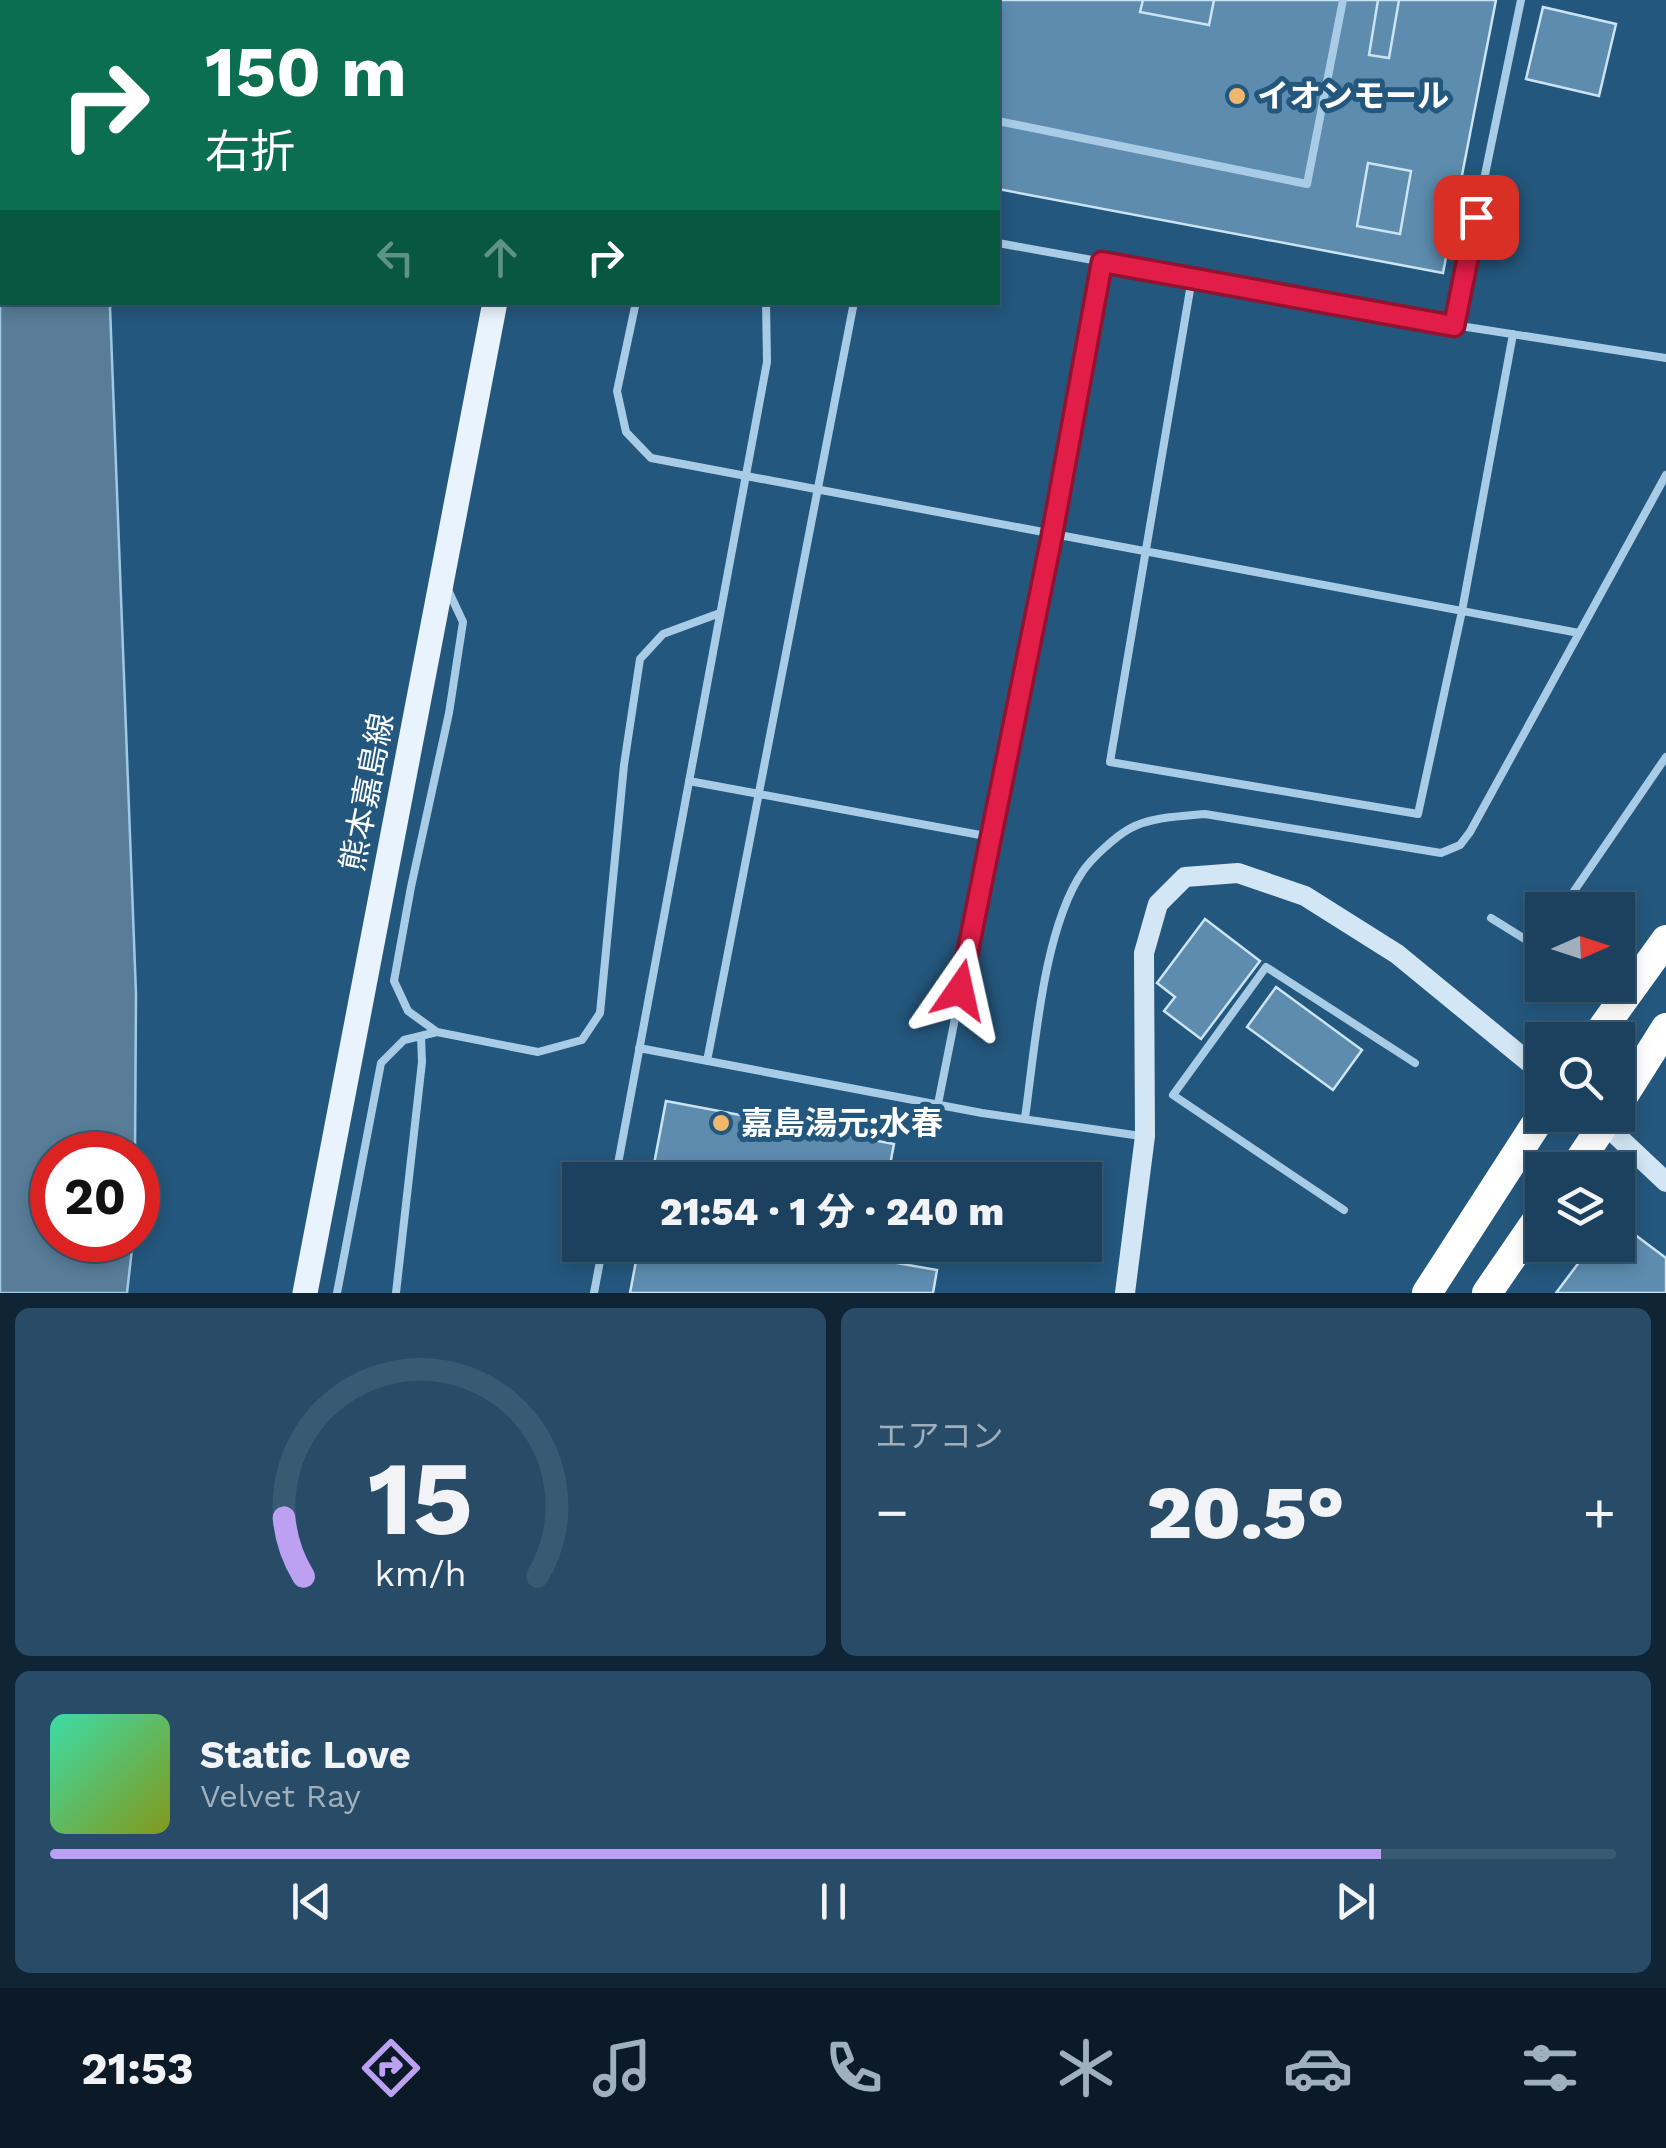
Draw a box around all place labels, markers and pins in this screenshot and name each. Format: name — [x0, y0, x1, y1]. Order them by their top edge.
place label: イオンモール — [1257, 77, 1449, 115]
marker: イオンモール — [1226, 85, 1248, 107]
pin — [1434, 175, 1519, 260]
place label: 嘉島湯元;水春 — [741, 1104, 943, 1142]
marker: 嘉島湯元;水春 — [710, 1112, 732, 1134]

